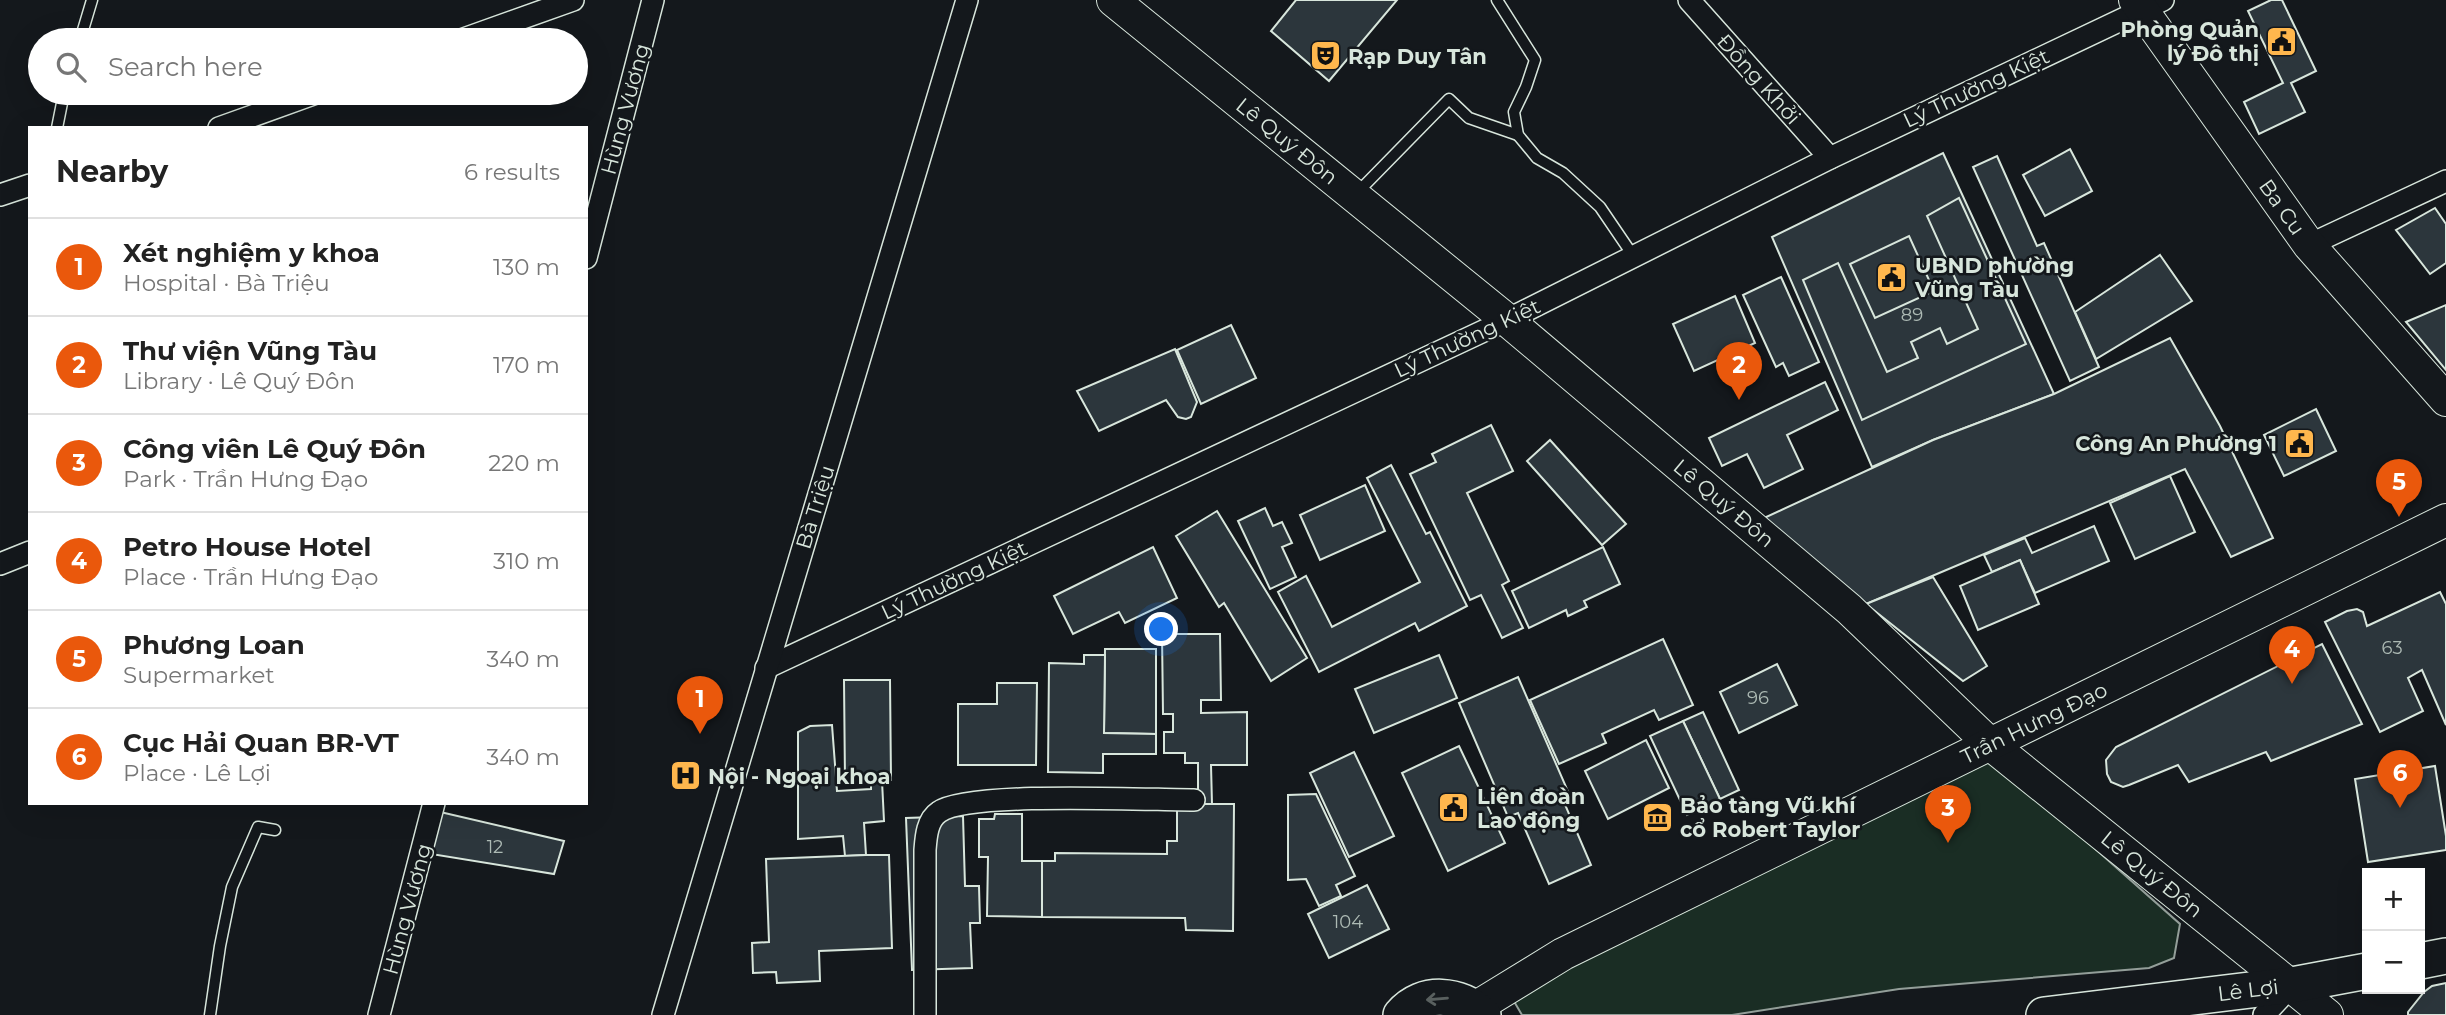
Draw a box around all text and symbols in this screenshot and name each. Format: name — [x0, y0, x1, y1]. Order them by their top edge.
place label: Phòng Quản lý Đô thị — [2120, 17, 2259, 66]
public building icon: Phòng Quản lý Đô thị — [2265, 24, 2299, 58]
search box — [28, 28, 588, 105]
street label: Đồng Khởi — [1712, 29, 1806, 129]
theatre icon: Rạp Duy Tân — [1308, 39, 1342, 73]
street label: Hùng Vương — [595, 41, 655, 177]
street label: Lý Thường Kiệt — [1899, 43, 2053, 133]
place label: Rạp Duy Tân — [1348, 44, 1487, 69]
icon: search — [52, 48, 90, 86]
text: Search here — [108, 51, 263, 83]
street label: Lê Quý Đôn — [1231, 92, 1343, 190]
text: Nearby — [56, 153, 168, 190]
text: 6 results — [464, 158, 560, 186]
street label: Ba Cu — [2254, 174, 2310, 240]
text: Xét nghiệm y khoa — [123, 237, 380, 269]
text: 1 — [74, 253, 84, 281]
text: 130 m — [493, 253, 560, 281]
place label: UBND phường Vũng Tàu — [1914, 253, 2074, 302]
public building icon: UBND phường Vũng Tàu — [1875, 260, 1909, 294]
text: Hospital · Bà Triệu — [123, 269, 330, 297]
street label: Lý Thường Kiệt — [1390, 293, 1544, 383]
house number: 89 — [1901, 304, 1923, 326]
text: Thư viện Vũng Tàu — [123, 335, 377, 367]
pin: 2 — [1716, 342, 1762, 400]
text: 2 — [72, 351, 86, 379]
text: 170 m — [493, 351, 560, 379]
text: Library · Lê Quý Đôn — [123, 367, 355, 395]
public building icon: Công An Phường 1 — [2283, 426, 2317, 460]
place label: Công An Phường 1 — [2075, 431, 2277, 456]
text: Công viên Lê Quý Đôn — [123, 433, 426, 465]
text: 3 — [72, 449, 86, 477]
text: 220 m — [488, 449, 560, 477]
street label: Lê Quý Đôn — [1669, 454, 1779, 552]
pin: 5 — [2376, 459, 2422, 517]
street label: Bà Triệu — [790, 462, 840, 552]
text: Park · Trần Hưng Đạo — [123, 465, 368, 493]
text: Petro House Hotel — [123, 531, 371, 563]
street label: Lý Thường Kiệt — [877, 535, 1031, 625]
text: 4 — [71, 547, 87, 575]
text: 310 m — [493, 547, 560, 575]
text: Place · Trần Hưng Đạo — [123, 563, 378, 591]
your location — [1144, 612, 1178, 646]
pin: 4 — [2269, 626, 2315, 684]
text: Phương Loan — [123, 629, 305, 661]
house number: 63 — [2381, 637, 2403, 659]
text: 5 — [72, 645, 86, 673]
text: 340 m — [486, 645, 560, 673]
text: Supermarket — [123, 661, 275, 689]
pin: 1 — [677, 676, 723, 734]
street label: Trần Hưng Đạo — [1957, 677, 2111, 769]
house number: 96 — [1747, 687, 1769, 709]
text: Cục Hải Quan BR-VT — [123, 727, 399, 759]
text: 6 — [72, 743, 86, 771]
text: 340 m — [486, 743, 560, 771]
pin: 6 — [2377, 750, 2423, 808]
text: Place · Lê Lợi — [123, 759, 271, 787]
hospital icon: Nội - Ngoại khoa — [668, 759, 702, 793]
place label: Nội - Ngoại khoa — [708, 764, 890, 789]
place label: Liên đoàn Lao động — [1477, 784, 1585, 833]
pin: 3 — [1925, 785, 1971, 843]
public building icon: Liên đoàn Lao động — [1437, 791, 1471, 825]
place label: Bảo tàng Vũ khí cổ Robert Taylor — [1680, 793, 1860, 842]
museum icon: Bảo tàng Vũ khí cổ Robert Taylor — [1640, 800, 1674, 834]
street label: Lê Quý Đôn — [2096, 825, 2208, 923]
house number: 12 — [487, 836, 503, 858]
street label: Hùng Vương — [377, 841, 437, 977]
map controls — [2362, 868, 2425, 994]
button: + — [2362, 868, 2425, 931]
house number: 104 — [1333, 911, 1363, 933]
button: − — [2362, 931, 2425, 994]
street label: Lê Lợi — [2216, 974, 2280, 1006]
one-way arrow — [1426, 993, 1449, 1006]

